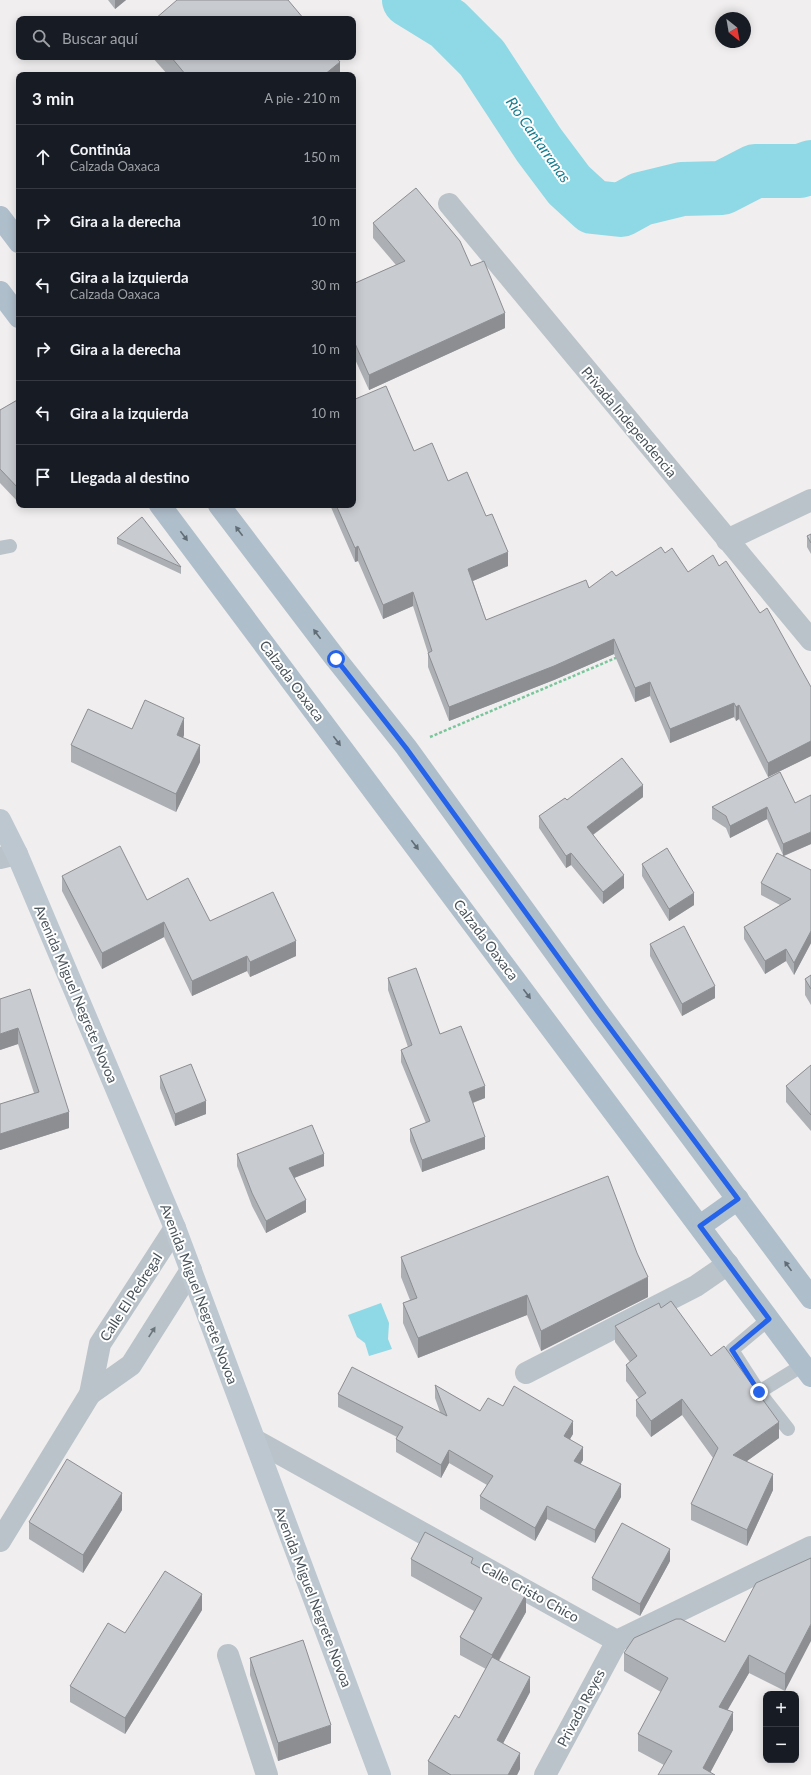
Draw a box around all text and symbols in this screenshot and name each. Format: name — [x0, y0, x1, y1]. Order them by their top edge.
north arrow — [715, 12, 751, 48]
search box — [16, 16, 356, 60]
icon: search — [30, 27, 52, 49]
text: Buscar aquí — [62, 29, 138, 47]
text: 3 min — [32, 88, 74, 109]
text: A pie · 210 m — [264, 90, 340, 106]
water label: Rio Cantarranas — [503, 93, 575, 186]
text: Continúa — [70, 140, 131, 158]
icon: ahead — [32, 146, 54, 168]
text: 150 m — [303, 149, 340, 165]
text: Calzada Oaxaca — [70, 158, 160, 174]
icon: right — [32, 210, 54, 232]
text: Gira a la derecha — [70, 212, 181, 230]
text: 10 m — [311, 213, 340, 229]
text: Gira a la izquierda — [70, 268, 189, 286]
icon: left — [32, 274, 54, 296]
text: 30 m — [311, 277, 340, 293]
text: Calzada Oaxaca — [70, 286, 160, 302]
icon: right — [32, 338, 54, 360]
text: Gira a la derecha — [70, 340, 181, 358]
text: 10 m — [311, 341, 340, 357]
street label: Privada Independencia — [578, 363, 681, 480]
icon: left — [32, 402, 54, 424]
text: Gira a la izquierda — [70, 404, 189, 422]
text: 10 m — [311, 405, 340, 421]
icon: arrive — [32, 466, 54, 488]
text: Llegada al destino — [70, 468, 190, 486]
one-way arrow — [235, 525, 243, 536]
one-way arrow — [180, 531, 188, 542]
one-way arrow — [313, 629, 321, 640]
street label: Calzada Oaxaca — [256, 637, 328, 725]
route start — [327, 650, 345, 668]
one-way arrow — [333, 736, 341, 747]
one-way arrow — [411, 840, 419, 851]
street label: Calzada Oaxaca — [450, 896, 522, 984]
street label: Avenida Miguel Negrete Novoa — [31, 902, 122, 1085]
one-way arrow — [522, 989, 531, 1000]
street label: Avenida Miguel Negrete Novoa — [157, 1201, 242, 1386]
street label: Calle El Pedregal — [96, 1249, 165, 1344]
one-way arrow — [784, 1261, 792, 1272]
one-way arrow — [148, 1327, 156, 1337]
route end — [750, 1383, 768, 1401]
street label: Avenida Miguel Negrete Novoa — [271, 1504, 356, 1689]
street label: Calle Cristo Chico — [478, 1558, 582, 1626]
street label: Privada Reyes — [553, 1666, 608, 1749]
map controls — [763, 1691, 799, 1763]
button: + — [763, 1691, 799, 1727]
button: − — [763, 1727, 799, 1763]

